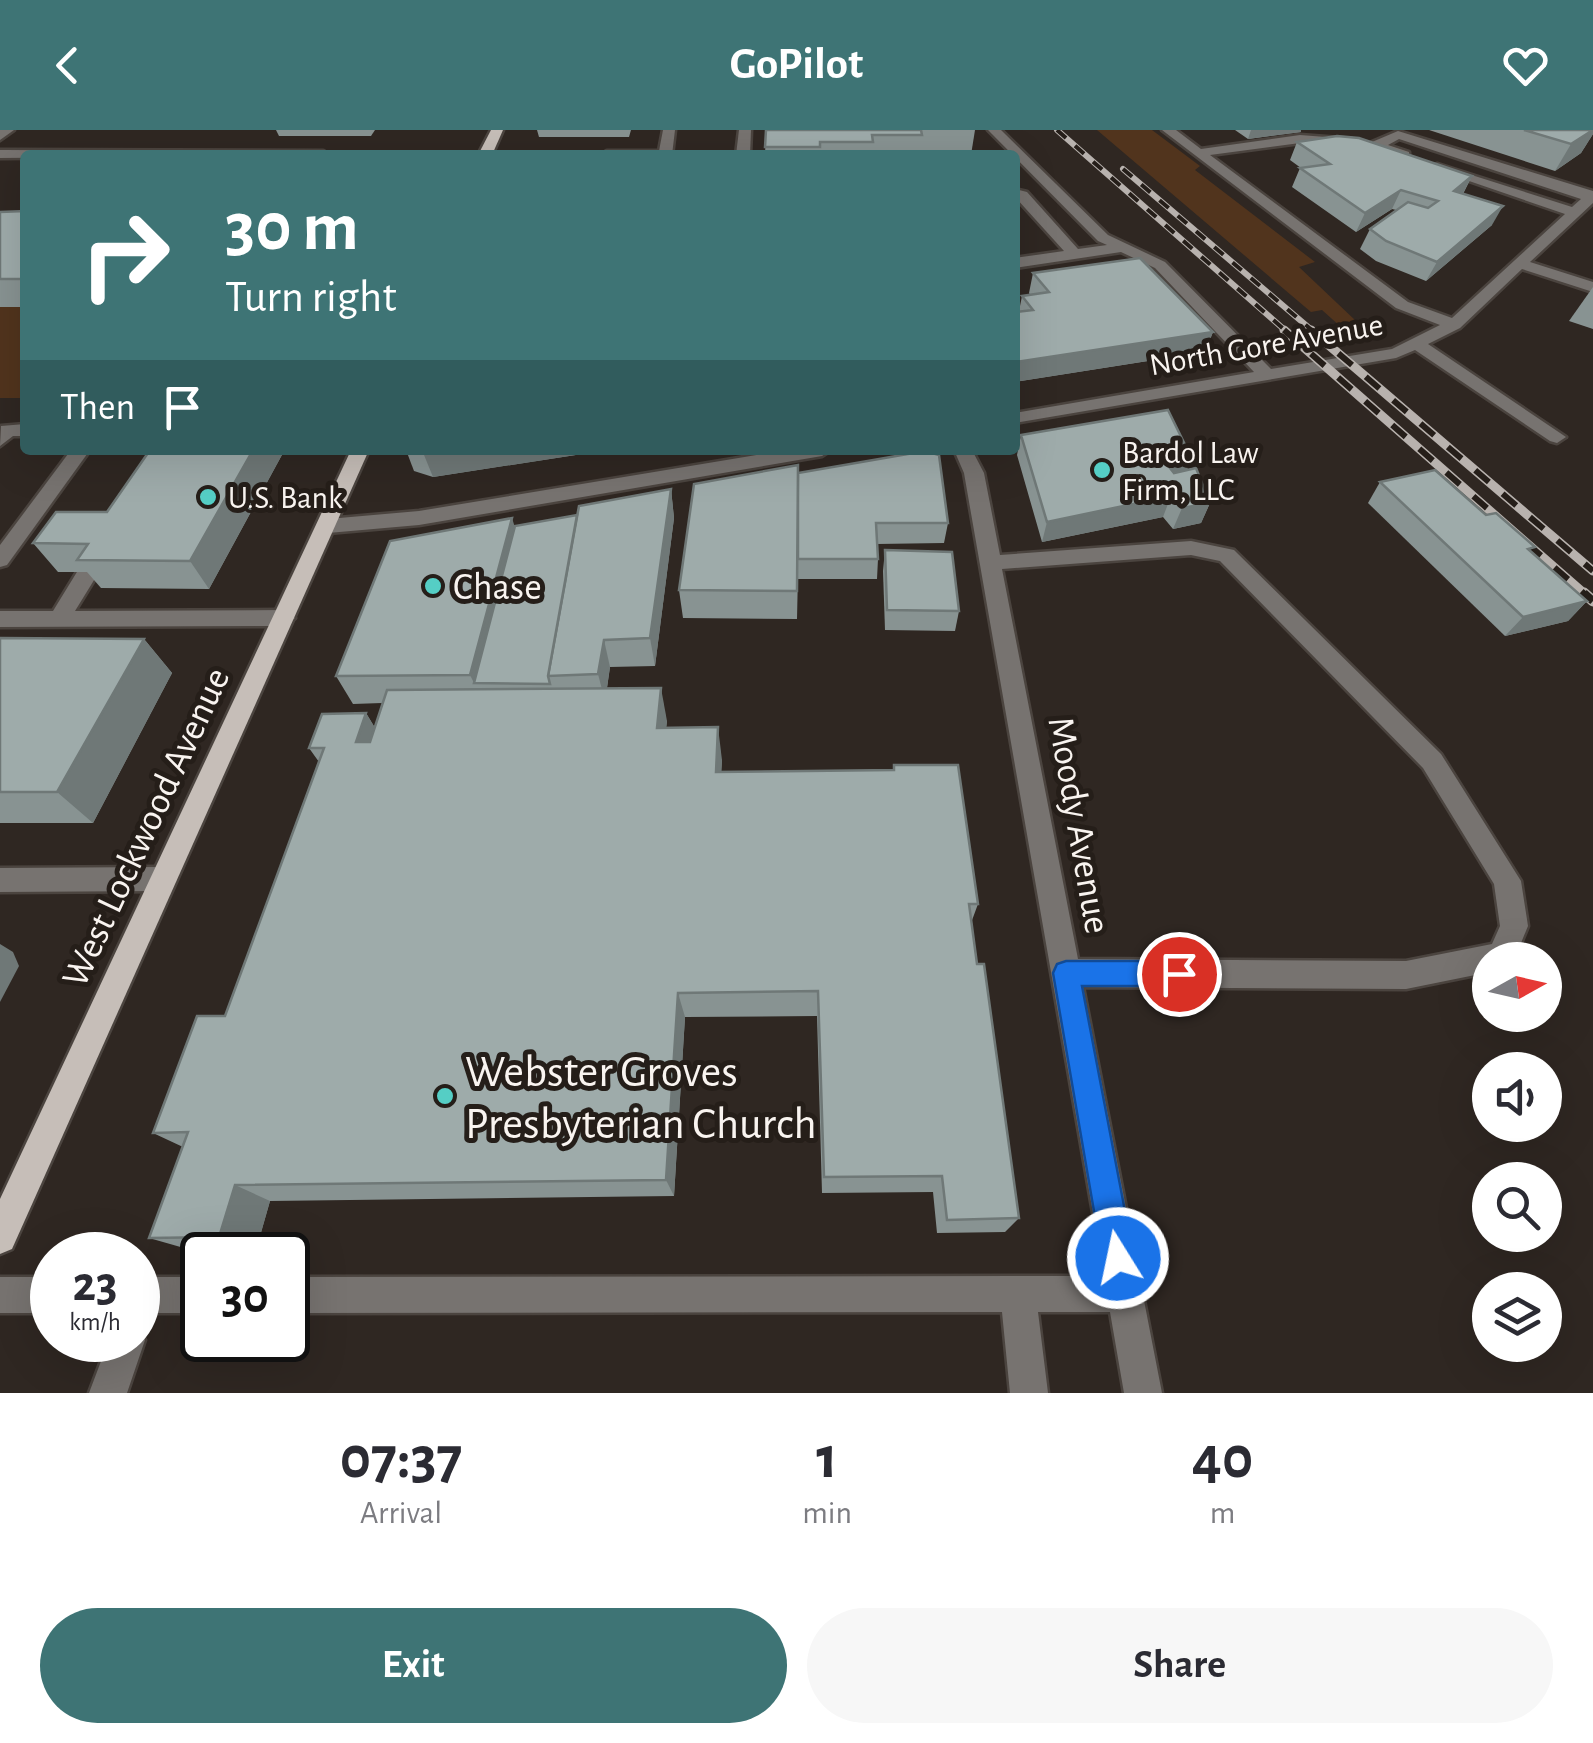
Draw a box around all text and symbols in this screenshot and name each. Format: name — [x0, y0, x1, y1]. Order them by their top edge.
icon: back — [40, 38, 95, 93]
icon: heart — [1498, 38, 1553, 93]
text: GoPilot — [730, 42, 863, 87]
icon: right — [60, 190, 190, 320]
text: 30 m — [225, 193, 359, 263]
text: Turn right — [225, 275, 397, 320]
street label: North Gore Avenue — [1147, 309, 1385, 381]
icon: arrive — [155, 380, 210, 435]
text: Then — [60, 389, 135, 427]
place label: Bardol Law Firm, LLC — [1122, 437, 1259, 506]
marker: Bardol Law Firm, LLC — [1091, 459, 1113, 481]
place label: U.S. Bank — [228, 482, 343, 514]
marker: U.S. Bank — [197, 486, 219, 508]
place label: Chase — [453, 569, 542, 607]
marker: Chase — [422, 575, 444, 597]
street label: West Lockwood Avenue — [56, 662, 237, 993]
street label: Moody Avenue — [1040, 714, 1116, 937]
pin — [1137, 932, 1222, 1017]
north arrow — [1472, 942, 1562, 1032]
map controls — [1472, 942, 1562, 1362]
icon: arrive — [1152, 947, 1207, 1002]
place label: Webster Groves Presbyterian Church — [465, 1050, 817, 1147]
button: sound — [1472, 1052, 1562, 1142]
marker: Webster Groves Presbyterian Church — [434, 1085, 456, 1107]
button: search — [1472, 1162, 1562, 1252]
position arrow — [1066, 1206, 1170, 1310]
speed limit sign: 30 — [180, 1232, 310, 1362]
text: 23 — [72, 1260, 118, 1310]
button: layers — [1472, 1272, 1562, 1362]
text: km/h — [69, 1310, 121, 1335]
text: 07:37 — [340, 1429, 462, 1489]
text: 1 — [816, 1429, 838, 1489]
text: 40 — [1192, 1429, 1253, 1489]
text: Arrival — [360, 1497, 442, 1529]
text: min — [802, 1497, 852, 1529]
text: m — [1210, 1497, 1235, 1529]
button: Exit — [40, 1608, 787, 1723]
button: Share — [807, 1608, 1553, 1723]

